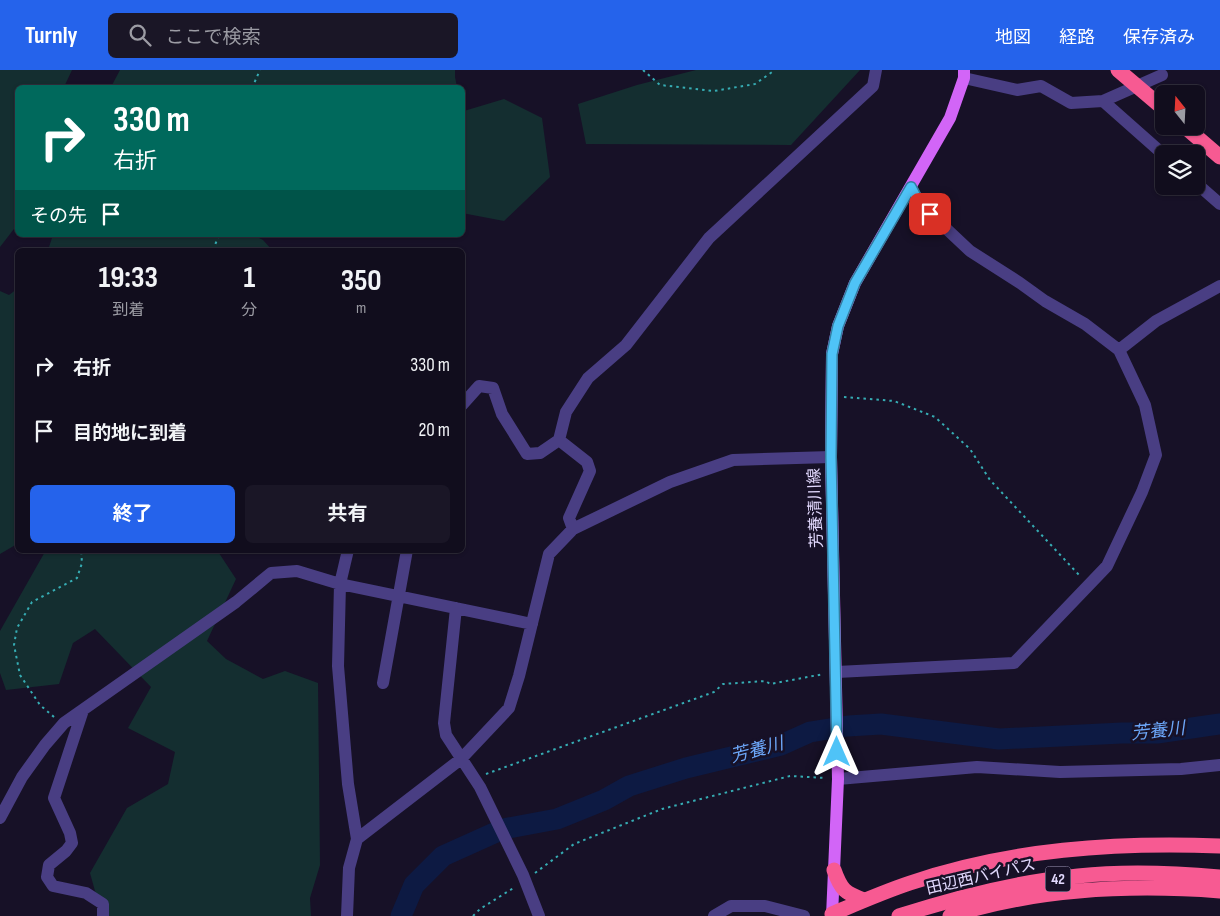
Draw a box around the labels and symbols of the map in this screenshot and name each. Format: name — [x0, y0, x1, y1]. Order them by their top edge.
north arrow — [1155, 85, 1205, 135]
pin — [909, 193, 951, 235]
street label: 芳養清川線 — [805, 468, 827, 548]
water label: 芳養川 — [1130, 718, 1188, 744]
position arrow — [810, 725, 862, 777]
water label: 芳養川 — [728, 732, 788, 767]
street label: 田辺西バイパス — [924, 855, 1038, 899]
road number: 42 — [1046, 866, 1070, 892]

